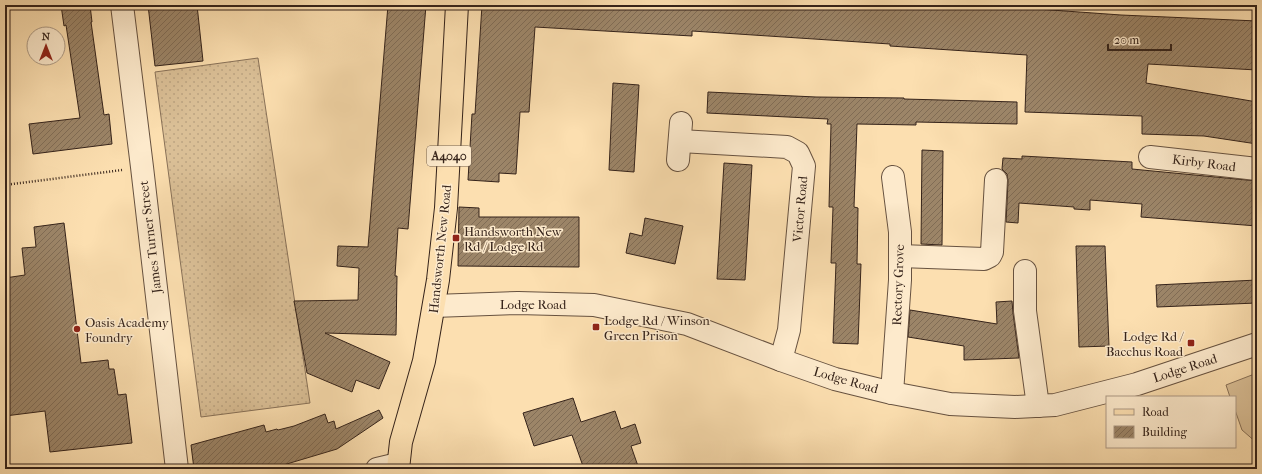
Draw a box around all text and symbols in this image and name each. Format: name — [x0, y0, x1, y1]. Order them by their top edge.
north arrow — [26, 26, 66, 66]
scale bar — [1108, 26, 1171, 52]
text: N — [42, 30, 51, 43]
text: 20 m — [1114, 33, 1139, 47]
road number: A4040 — [427, 146, 471, 166]
street label: Kirby Road — [1171, 152, 1238, 174]
street label: Victor Road — [790, 174, 810, 244]
street label: James Turner Street — [136, 180, 164, 295]
street label: Handsworth New Road — [426, 183, 454, 314]
place label: Handsworth New Rd / Lodge Rd — [464, 224, 562, 254]
marker: Handsworth New Rd / Lodge Rd — [451, 233, 461, 243]
street label: Rectory Grove — [889, 243, 907, 326]
street label: Lodge Road — [500, 297, 567, 312]
place label: Lodge Rd / Winson Green Prison — [604, 313, 710, 343]
place label: Oasis Academy Foundry — [85, 315, 170, 345]
marker: Lodge Rd / Winson Green Prison — [591, 322, 601, 332]
marker: Oasis Academy Foundry — [72, 324, 82, 334]
place label: Lodge Rd / Bacchus Road — [1106, 329, 1185, 359]
marker: Lodge Rd / Bacchus Road — [1186, 338, 1196, 348]
street label: Lodge Road — [1151, 350, 1220, 385]
street label: Lodge Road — [812, 364, 881, 397]
legend — [1106, 396, 1236, 448]
text: Road — [1142, 405, 1169, 419]
text: Building — [1142, 425, 1187, 439]

